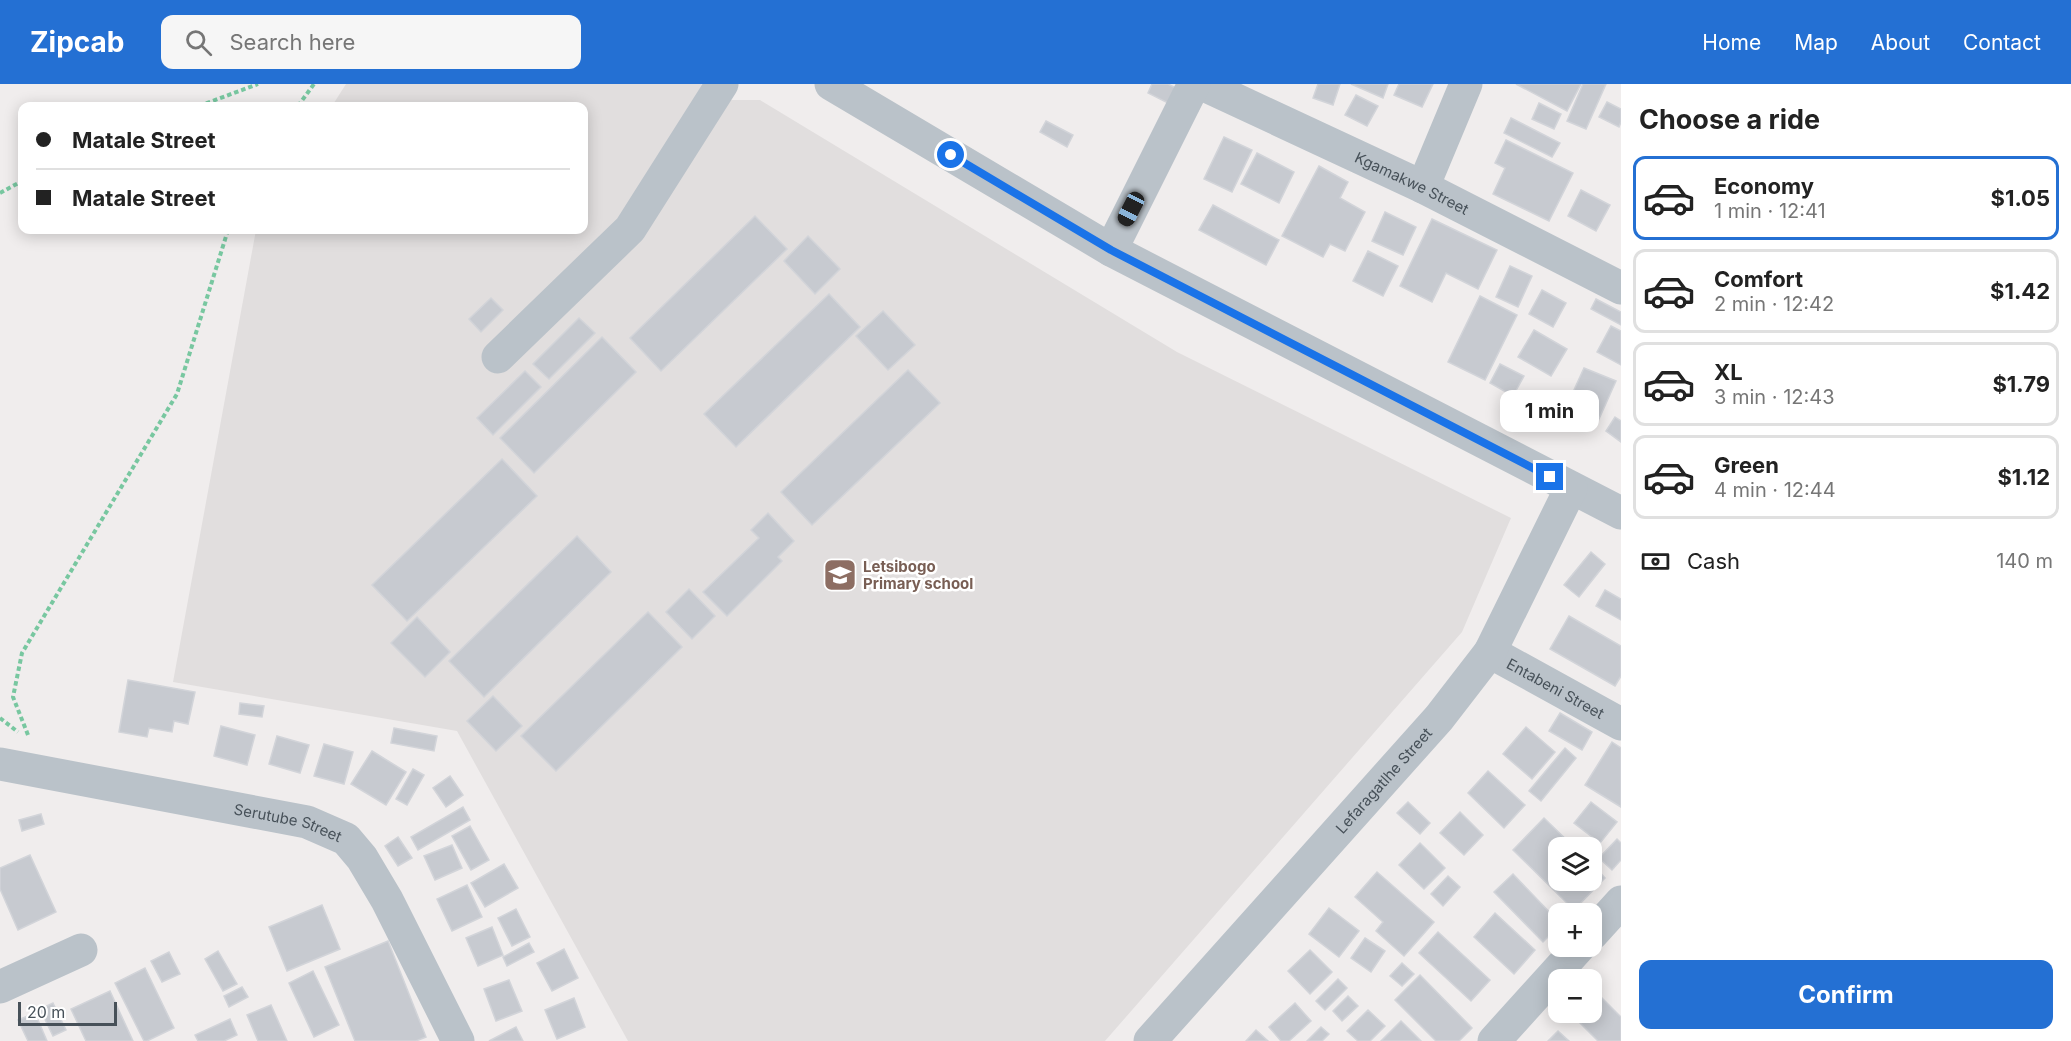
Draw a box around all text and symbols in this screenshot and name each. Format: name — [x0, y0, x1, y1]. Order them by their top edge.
search box — [161, 15, 581, 69]
text: Zipcab — [30, 25, 125, 59]
icon: search — [182, 26, 215, 59]
text: Search here — [230, 29, 355, 55]
text: Home — [1702, 30, 1761, 55]
text: Map — [1794, 30, 1838, 55]
text: About — [1871, 30, 1930, 55]
text: Contact — [1963, 30, 2041, 55]
text: Choose a ride — [1639, 103, 1820, 136]
text: Matale Street — [72, 127, 216, 153]
route start — [937, 141, 964, 168]
street label: Kgamakwe Street — [1352, 147, 1472, 218]
icon: car — [1642, 171, 1696, 225]
text: Economy — [1714, 173, 1814, 199]
text: Matale Street — [72, 185, 216, 211]
text: $1.05 — [1991, 185, 2050, 211]
car — [1115, 189, 1147, 229]
text: 1 min · 12:41 — [1714, 199, 1826, 223]
icon: car — [1642, 264, 1696, 318]
text: Comfort — [1714, 266, 1803, 292]
text: $1.42 — [1990, 278, 2050, 304]
text: 2 min · 12:42 — [1714, 292, 1834, 316]
icon: car — [1642, 357, 1696, 411]
text: XL — [1714, 359, 1743, 385]
text: $1.79 — [1992, 371, 2050, 397]
text: 3 min · 12:43 — [1714, 385, 1835, 409]
callout: 1 min — [1500, 390, 1600, 432]
text: 1 min — [1525, 399, 1574, 423]
icon: car — [1642, 450, 1696, 504]
text: Green — [1714, 452, 1779, 478]
route end — [1536, 463, 1563, 490]
text: $1.12 — [1997, 464, 2050, 490]
text: 4 min · 12:44 — [1714, 478, 1836, 502]
icon: cash — [1639, 545, 1672, 578]
text: Cash — [1687, 548, 1740, 574]
text: 140 m — [1996, 549, 2053, 573]
school or university icon: Letsibogo Primary school — [822, 557, 858, 593]
place label: Letsibogo Primary school — [863, 557, 973, 593]
street label: Entabeni Street — [1504, 654, 1608, 723]
street label: Lefaragatlhe Street — [1331, 723, 1436, 837]
street label: Serutube Street — [232, 799, 345, 846]
map controls — [1548, 837, 1602, 1023]
button: layers — [1548, 837, 1602, 891]
button: + — [1548, 903, 1602, 957]
button: Confirm — [1639, 960, 2053, 1029]
button: − — [1548, 969, 1602, 1023]
scale bar — [18, 999, 117, 1026]
text: 20 m — [27, 1002, 65, 1022]

